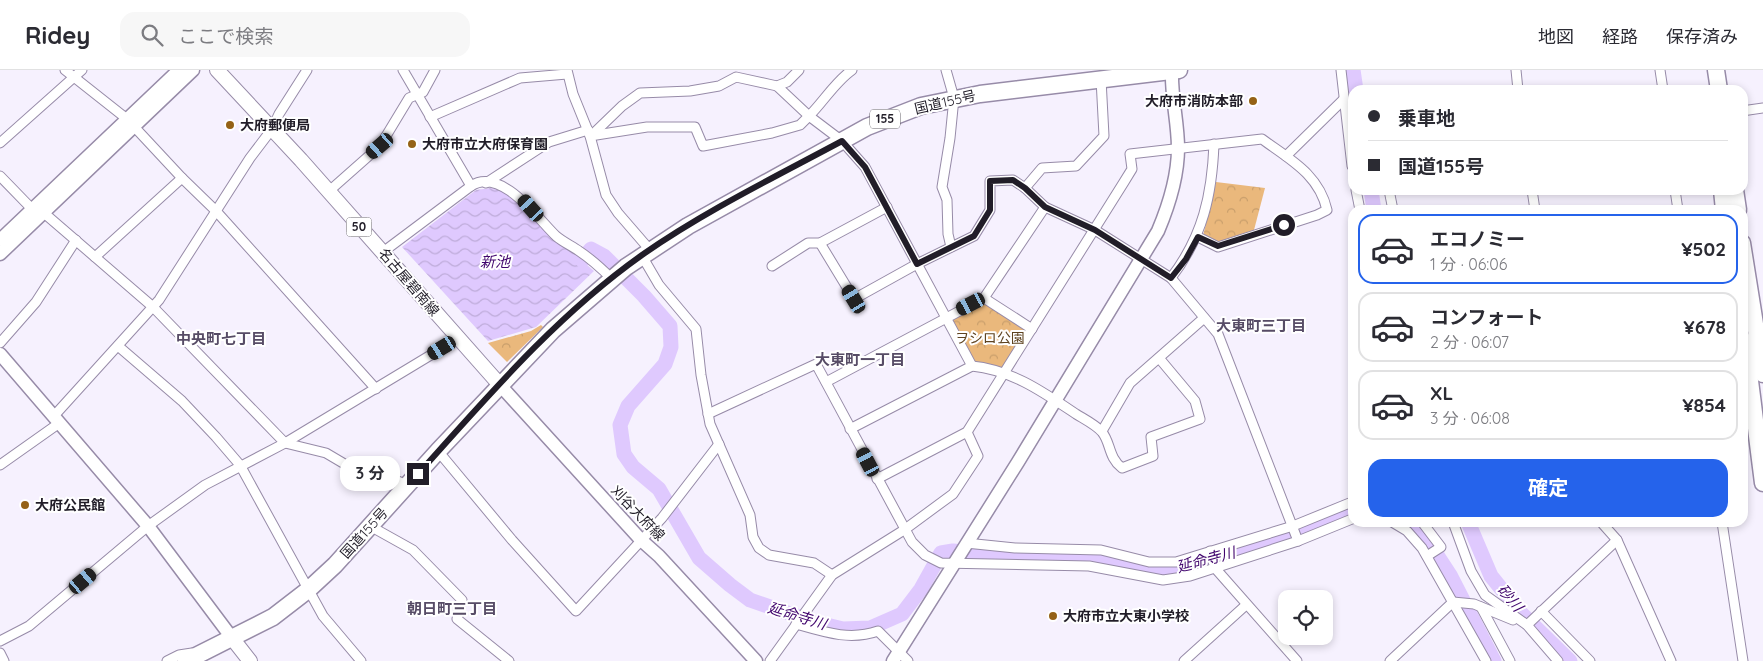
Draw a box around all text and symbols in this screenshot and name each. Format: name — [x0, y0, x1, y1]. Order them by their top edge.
search box — [120, 12, 470, 57]
text: Ridey — [25, 20, 90, 50]
icon: search — [138, 21, 166, 49]
text: ここで検索 — [178, 24, 273, 48]
text: 地図 — [1538, 25, 1574, 48]
text: 経路 — [1602, 25, 1638, 48]
text: 保存済み — [1666, 25, 1738, 48]
street label: 国道155号 — [913, 86, 977, 118]
place label: 大府市消防本部 — [1145, 92, 1243, 110]
marker: 大府市消防本部 — [1247, 95, 1259, 107]
text: 乗車地 — [1398, 106, 1455, 130]
road number: 155 — [870, 110, 900, 129]
place label: 大府郵便局 — [240, 116, 310, 134]
marker: 大府郵便局 — [224, 119, 236, 131]
car — [363, 130, 396, 162]
place label: 大府市立大府保育園 — [422, 135, 548, 153]
marker: 大府市立大府保育園 — [406, 138, 418, 150]
text: 国道155号 — [1398, 154, 1484, 178]
car — [515, 192, 546, 224]
route start — [1273, 214, 1295, 236]
road number: 50 — [346, 218, 372, 236]
icon: car — [1370, 227, 1415, 272]
text: エコノミー — [1430, 227, 1525, 251]
text: ¥502 — [1681, 237, 1726, 261]
street label: 名古屋碧南線 — [375, 244, 443, 320]
water label: 新池 — [480, 252, 512, 271]
text: 1 分 · 06:06 — [1430, 254, 1507, 274]
car — [839, 282, 868, 316]
car — [954, 291, 987, 317]
icon: car — [1370, 305, 1415, 350]
text: コンフォート — [1430, 305, 1543, 329]
text: ¥678 — [1683, 315, 1726, 339]
district label: 大東町三丁目 — [1216, 316, 1306, 335]
district label: 中央町七丁目 — [176, 329, 266, 348]
park label: ヲシロ公園 — [955, 329, 1025, 347]
text: 2 分 · 06:07 — [1430, 332, 1509, 352]
car — [425, 334, 458, 362]
district label: 大東町一丁目 — [815, 350, 905, 369]
text: XL — [1430, 381, 1453, 405]
icon: car — [1370, 383, 1415, 428]
text: ¥854 — [1682, 393, 1726, 417]
text: 3 分 · 06:08 — [1430, 408, 1510, 428]
car — [854, 445, 881, 479]
callout: 3 分 — [340, 456, 400, 492]
button: 確定 — [1368, 459, 1728, 517]
text: 3 分 — [355, 463, 385, 483]
route end — [407, 463, 429, 485]
street label: 刈谷大府線 — [607, 482, 669, 544]
place label: 大府公民館 — [35, 496, 105, 514]
marker: 大府公民館 — [19, 499, 31, 511]
street label: 国道155号 — [336, 504, 392, 562]
water label: 延命寺川 — [1174, 542, 1239, 576]
car — [66, 566, 99, 596]
water label: 砂川 — [1493, 580, 1529, 617]
map controls — [1278, 590, 1333, 645]
button: locate — [1278, 590, 1333, 645]
water label: 延命寺川 — [766, 598, 831, 634]
district label: 朝日町三丁目 — [407, 599, 497, 618]
place label: 大府市立大東小学校 — [1063, 607, 1189, 625]
marker: 大府市立大東小学校 — [1047, 610, 1059, 622]

